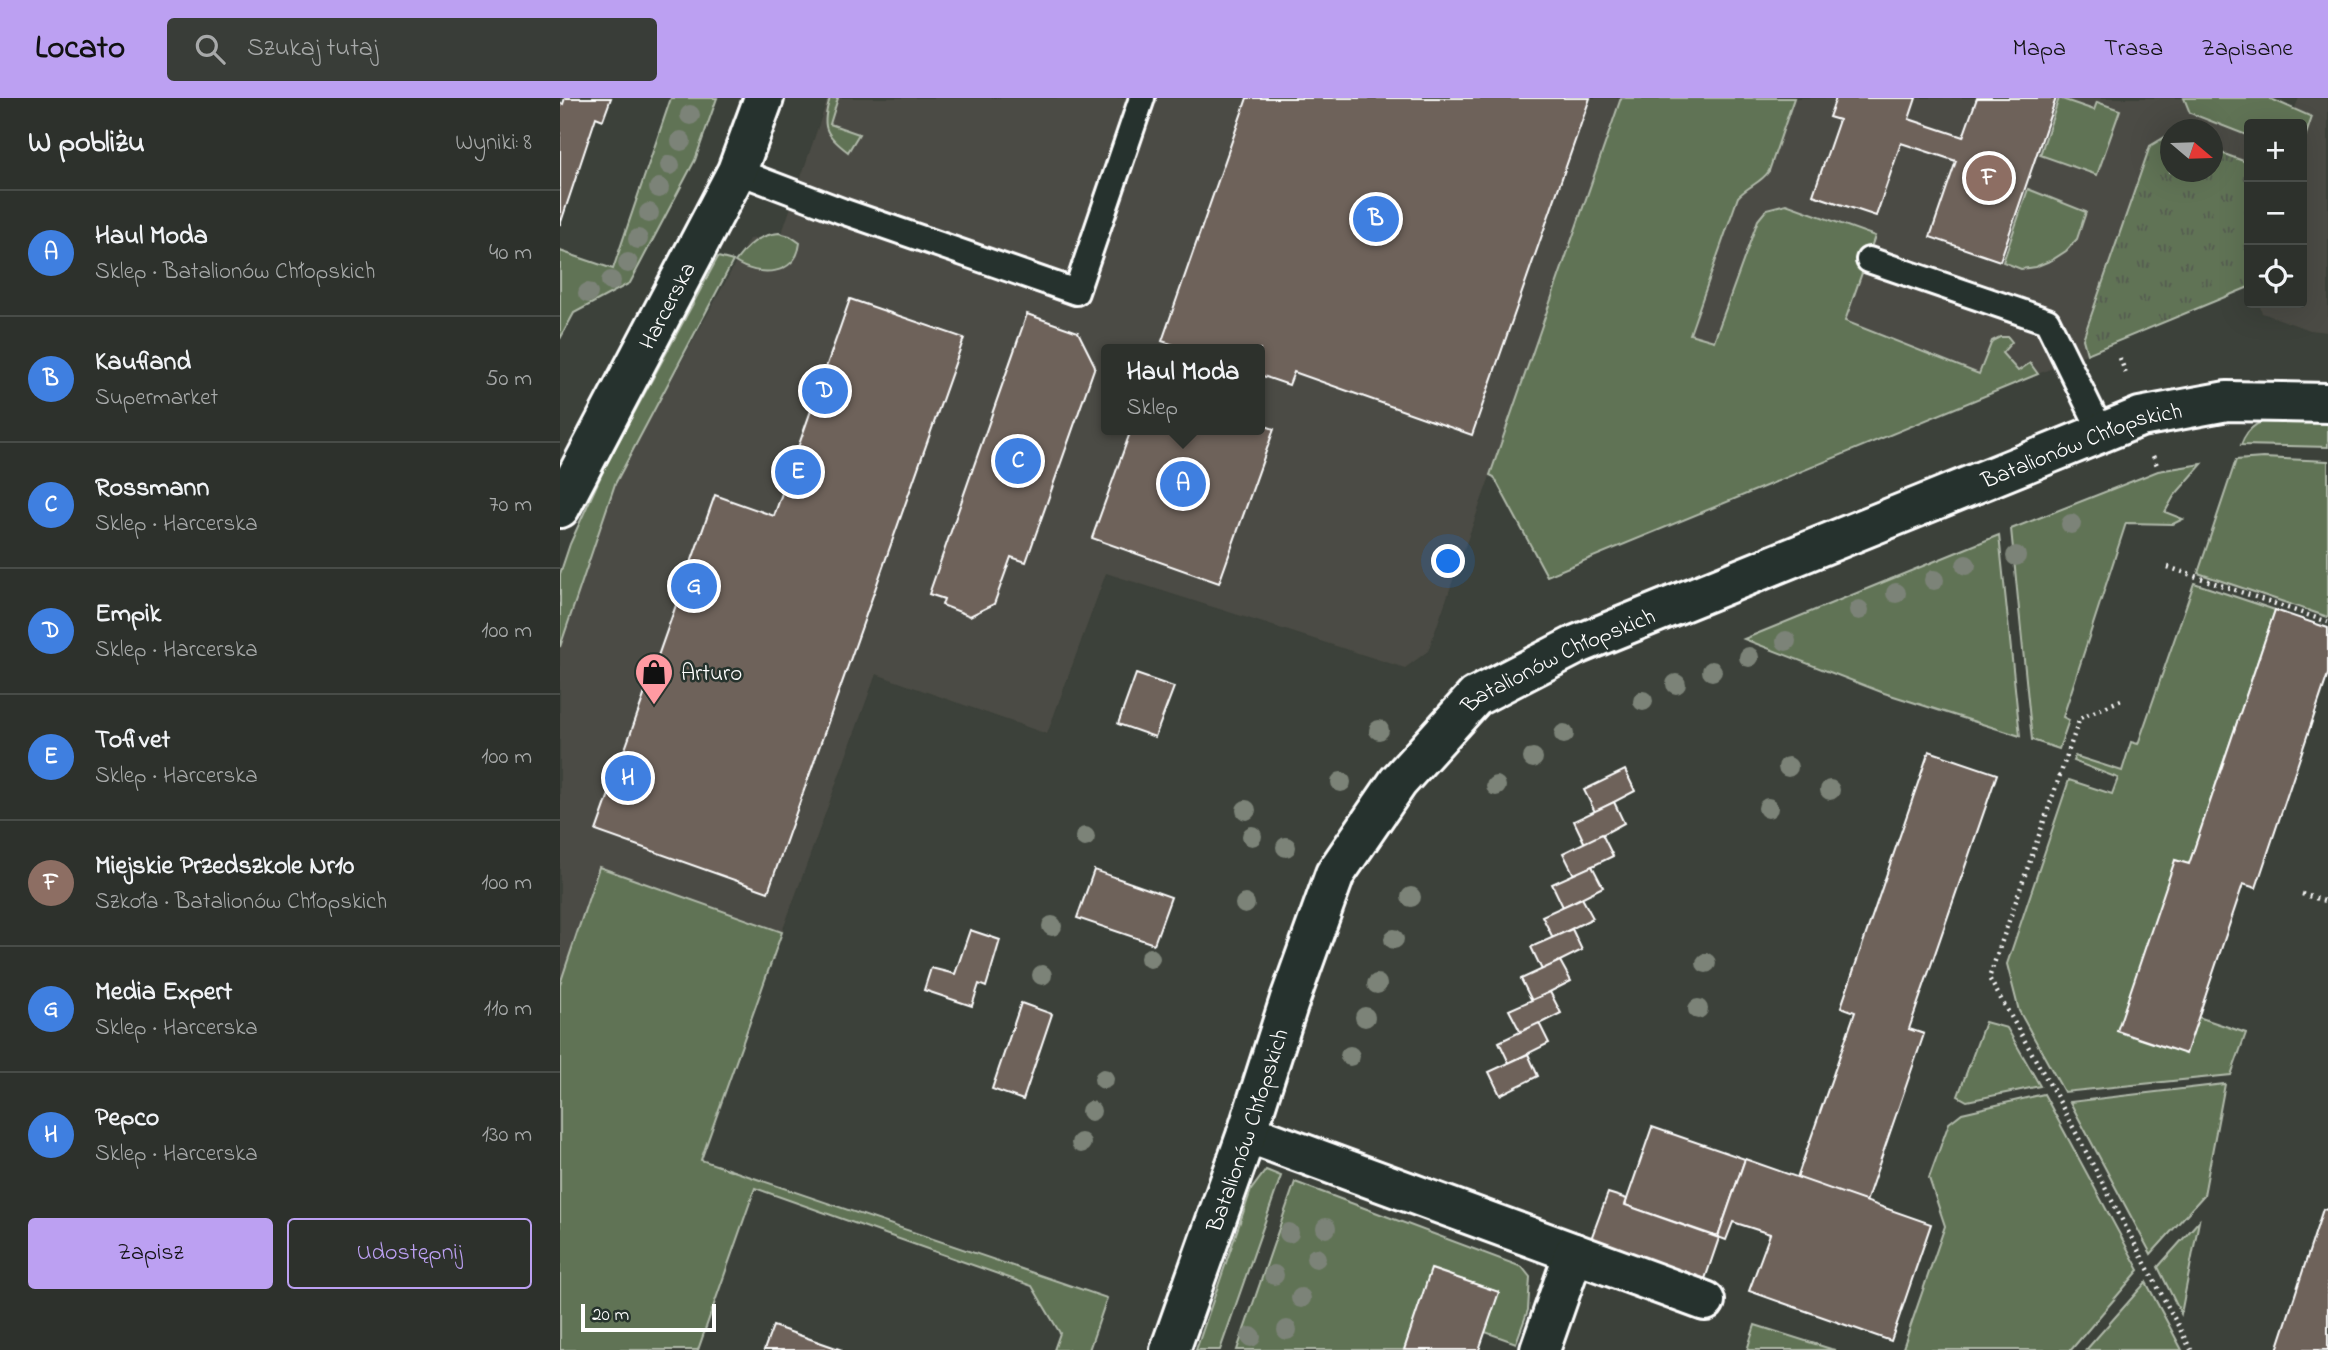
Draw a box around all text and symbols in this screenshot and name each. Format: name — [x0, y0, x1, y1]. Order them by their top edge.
search box — [167, 18, 657, 81]
text: Locato — [35, 25, 125, 73]
icon: search — [191, 30, 229, 68]
text: Szukaj tutaj — [247, 30, 378, 68]
text: Mapa — [2012, 32, 2066, 67]
text: Trasa — [2104, 32, 2163, 67]
text: Zapisane — [2201, 32, 2293, 67]
north arrow — [2160, 119, 2223, 182]
map controls — [2244, 119, 2307, 308]
button: + — [2244, 119, 2307, 182]
text: W pobliżu — [28, 122, 145, 166]
text: Wyniki: 8 — [455, 127, 532, 160]
pin: F — [1966, 152, 2012, 204]
button: − — [2244, 182, 2307, 245]
pin: B — [1353, 193, 1399, 245]
text: Haul Moda — [95, 218, 208, 256]
text: A — [44, 237, 58, 270]
text: 40 m — [489, 237, 532, 270]
button: locate — [2244, 245, 2307, 308]
text: Sklep · Batalionów Chłopskich — [95, 256, 375, 289]
street label: Harcerska — [632, 257, 705, 356]
text: Kaufland — [95, 344, 191, 382]
popup — [1101, 344, 1265, 435]
text: Haul Moda — [1127, 354, 1239, 392]
text: B — [43, 363, 59, 396]
text: 50 m — [485, 363, 532, 396]
pin: D — [802, 365, 848, 417]
text: Supermarket — [95, 382, 218, 415]
text: Sklep — [1127, 392, 1178, 425]
street label: Batalionów Chłopskich — [1976, 396, 2185, 499]
pin: C — [995, 435, 1041, 487]
pin: E — [775, 446, 821, 498]
pin: A — [1160, 458, 1206, 510]
text: Rossmann — [95, 470, 209, 508]
text: C — [45, 489, 57, 522]
text: 70 m — [489, 489, 532, 522]
text: Sklep · Harcerska — [95, 508, 258, 541]
your location — [1431, 544, 1465, 578]
pin: G — [671, 560, 717, 612]
text: Empik — [95, 596, 161, 634]
street label: Batalionów Chłopskich — [1454, 601, 1661, 722]
text: D — [43, 615, 59, 648]
text: 100 m — [481, 615, 532, 648]
text: Sklep · Harcerska — [95, 634, 258, 667]
shop icon: Arturo — [633, 651, 675, 706]
place label: Arturo — [681, 658, 742, 691]
text: Tofivet — [95, 722, 170, 760]
text: E — [44, 741, 58, 774]
text: 100 m — [481, 741, 532, 774]
pin: H — [605, 752, 651, 804]
text: Sklep · Harcerska — [95, 760, 258, 793]
text: Miejskie Przedszkole Nr10 — [95, 848, 354, 886]
text: F — [44, 867, 58, 900]
text: 100 m — [481, 867, 532, 900]
text: Szkoła · Batalionów Chłopskich — [95, 886, 387, 919]
text: Media Expert — [95, 974, 232, 1012]
text: G — [44, 993, 58, 1026]
text: 110 m — [484, 993, 532, 1026]
text: Sklep · Harcerska — [95, 1012, 258, 1045]
street label: Batalionów Chłopskich — [1199, 1025, 1298, 1238]
text: Pepco — [95, 1100, 159, 1138]
text: H — [44, 1119, 58, 1152]
text: 130 m — [482, 1119, 532, 1152]
text: Sklep · Harcerska — [95, 1138, 258, 1171]
button: Zapisz — [28, 1218, 273, 1289]
button: Udostępnij — [287, 1218, 532, 1289]
scale bar — [581, 1301, 716, 1333]
text: 20 m — [592, 1302, 629, 1329]

